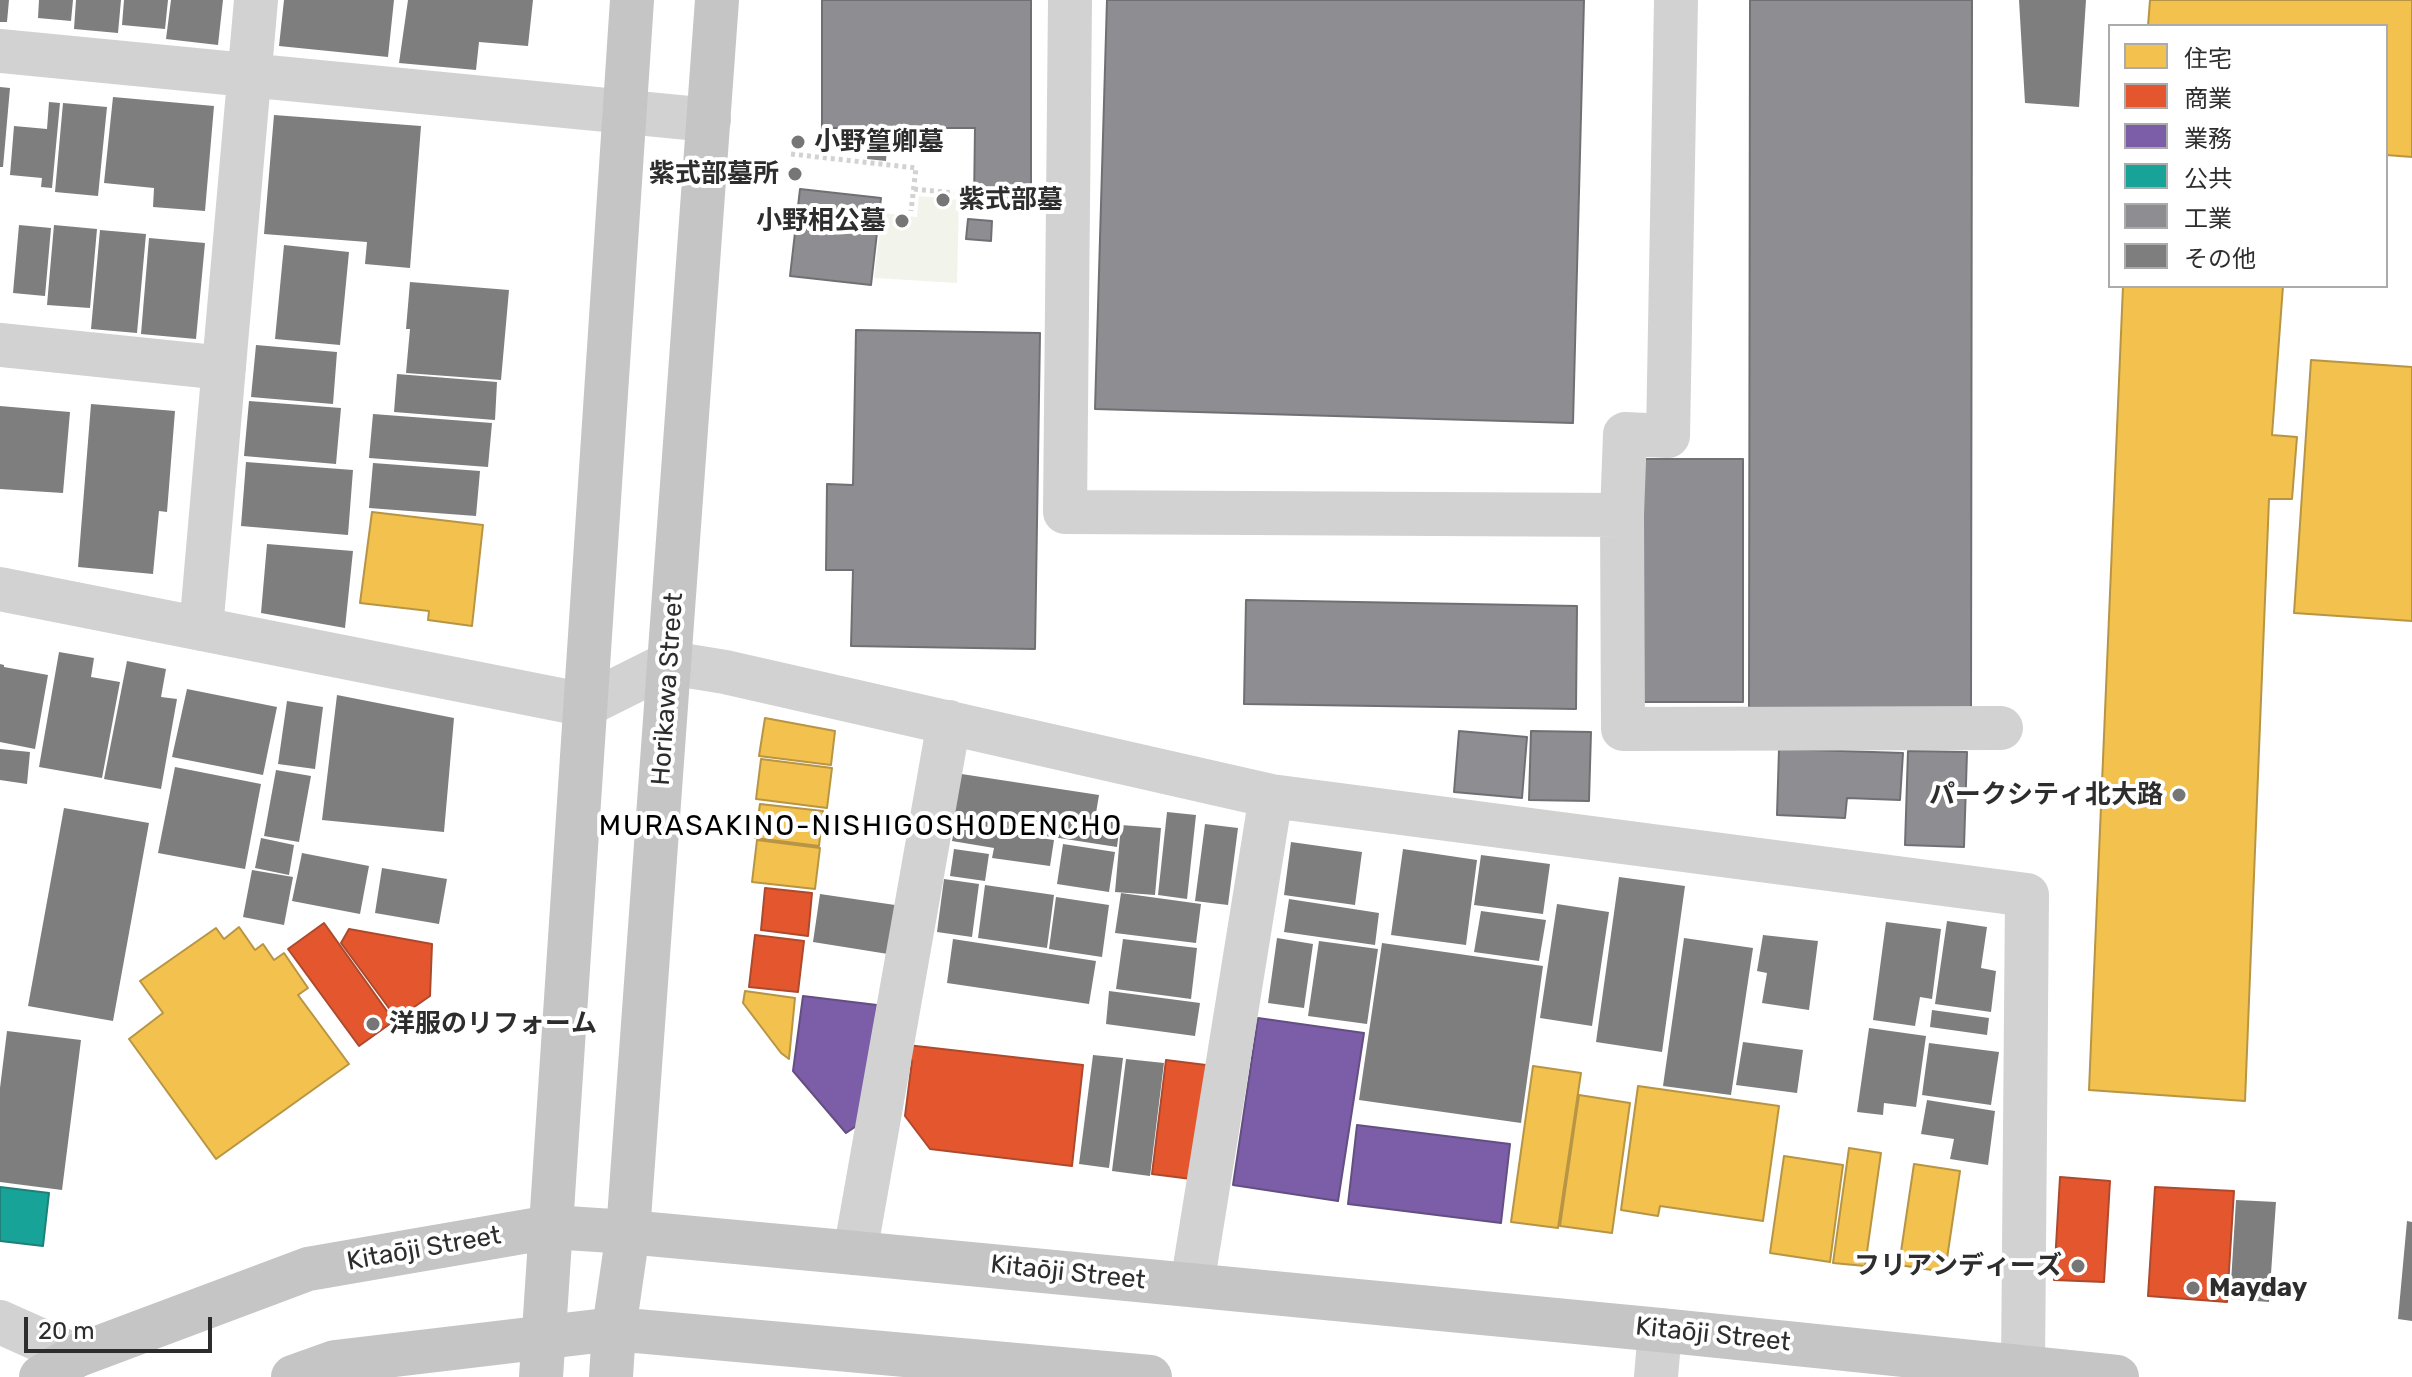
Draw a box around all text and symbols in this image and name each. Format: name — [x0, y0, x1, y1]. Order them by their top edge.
legend — [2108, 24, 2388, 288]
text: 住宅 — [2184, 45, 2232, 73]
text: 商業 — [2184, 85, 2232, 113]
text: 業務 — [2184, 125, 2232, 153]
place label: 小野篁卿墓 — [814, 126, 944, 158]
marker: 小野篁卿墓 — [789, 133, 807, 151]
place label: 紫式部墓所 — [649, 158, 779, 190]
marker: 紫式部墓所 — [786, 165, 804, 183]
text: 公共 — [2184, 165, 2232, 193]
place label: 紫式部墓 — [959, 184, 1063, 216]
marker: 紫式部墓 — [934, 191, 952, 209]
place label: 小野相公墓 — [756, 205, 886, 237]
text: 工業 — [2184, 205, 2232, 233]
marker: 小野相公墓 — [893, 212, 911, 230]
text: その他 — [2184, 245, 2256, 273]
street label: Horikawa Street — [646, 591, 690, 787]
place label: パークシティ北大路 — [1929, 779, 2163, 811]
marker: パークシティ北大路 — [2170, 786, 2188, 804]
district label: MURASAKINO-NISHIGOSHODENCHO — [599, 810, 1123, 844]
place label: 洋服のリフォーム — [389, 1008, 597, 1040]
marker: 洋服のリフォーム — [364, 1015, 382, 1033]
street label: Kitaōji Street — [345, 1220, 503, 1278]
street label: Kitaōji Street — [989, 1249, 1147, 1297]
place label: フリアンディーズ — [1854, 1250, 2062, 1282]
marker: フリアンディーズ — [2069, 1257, 2087, 1275]
place label: Mayday — [2209, 1272, 2307, 1304]
marker: Mayday — [2184, 1279, 2202, 1297]
scale bar — [28, 1301, 216, 1351]
street label: Kitaōji Street — [1634, 1311, 1792, 1359]
text: 20 m — [38, 1317, 95, 1345]

